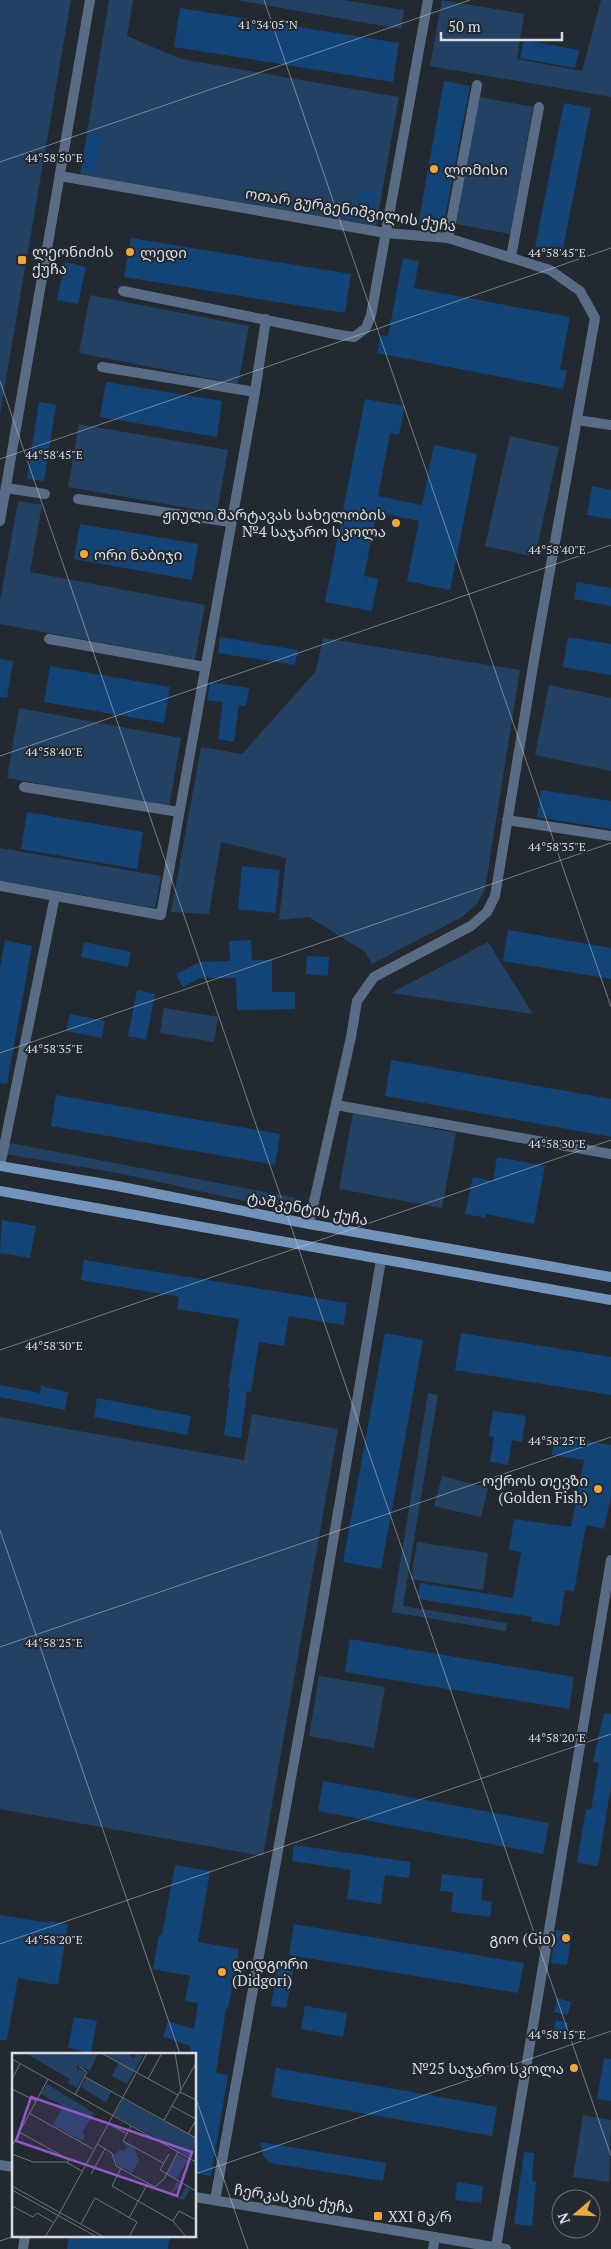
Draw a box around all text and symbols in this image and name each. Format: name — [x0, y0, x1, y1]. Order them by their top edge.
scale bar — [441, 10, 562, 42]
text: 50 m — [448, 16, 481, 36]
text: 41°34'05"N — [238, 17, 298, 32]
text: 44°58'50"E — [25, 150, 83, 165]
place label: ლომისი — [444, 159, 508, 179]
marker: ლომისი — [428, 163, 440, 175]
street label: ოთარ გურგენიშვილის ქუჩა — [244, 182, 458, 236]
place label: ლეონიძის ქუჩა — [32, 241, 114, 278]
place label: ლედი — [140, 242, 187, 262]
text: 44°58'45"E — [528, 245, 586, 260]
marker: ლედი — [124, 246, 136, 258]
marker: ლეონიძის ქუჩა — [16, 254, 28, 266]
text: 44°58'45"E — [25, 447, 83, 462]
place label: ჟიული შარტავას სახელობის №4 საჯარო სკოლა — [162, 504, 386, 541]
marker: ჟიული შარტავას სახელობის №4 საჯარო სკოლა — [390, 517, 402, 529]
text: 44°58'40"E — [528, 542, 586, 557]
place label: ორი ნაბიჯი — [94, 544, 182, 564]
marker: ორი ნაბიჯი — [78, 548, 90, 560]
text: 44°58'40"E — [25, 744, 83, 759]
text: 44°58'35"E — [528, 839, 586, 854]
text: 44°58'35"E — [25, 1041, 83, 1056]
text: 44°58'30"E — [528, 1136, 586, 1151]
street label: ტაშკენტის ქუჩა — [246, 1186, 370, 1230]
text: 44°58'30"E — [25, 1338, 83, 1353]
text: 44°58'25"E — [528, 1433, 586, 1448]
place label: ოქროს თევზი (Golden Fish) — [482, 1470, 588, 1507]
marker: ოქროს თევზი (Golden Fish) — [592, 1483, 604, 1495]
text: 44°58'25"E — [25, 1635, 83, 1650]
text: 44°58'20"E — [528, 1730, 586, 1745]
place label: გიო (Gio) — [490, 1928, 556, 1948]
text: 44°58'20"E — [25, 1932, 83, 1947]
marker: გიო (Gio) — [560, 1932, 572, 1944]
place label: დიდგორი (Didgori) — [232, 1953, 308, 1990]
marker: დიდგორი (Didgori) — [216, 1966, 228, 1978]
text: 44°58'15"E — [528, 2027, 586, 2042]
inset map — [12, 2053, 196, 2236]
place label: №25 საჯარო სკოლა — [412, 2058, 564, 2078]
marker: №25 საჯარო სკოლა — [568, 2062, 580, 2074]
street label: ჩერკასკის ქუჩა — [233, 2179, 355, 2217]
north arrow — [551, 2189, 601, 2239]
place label: XXI მკ/რ — [388, 2206, 452, 2226]
marker: XXI მკ/რ — [372, 2210, 384, 2222]
text: N — [552, 2210, 574, 2227]

